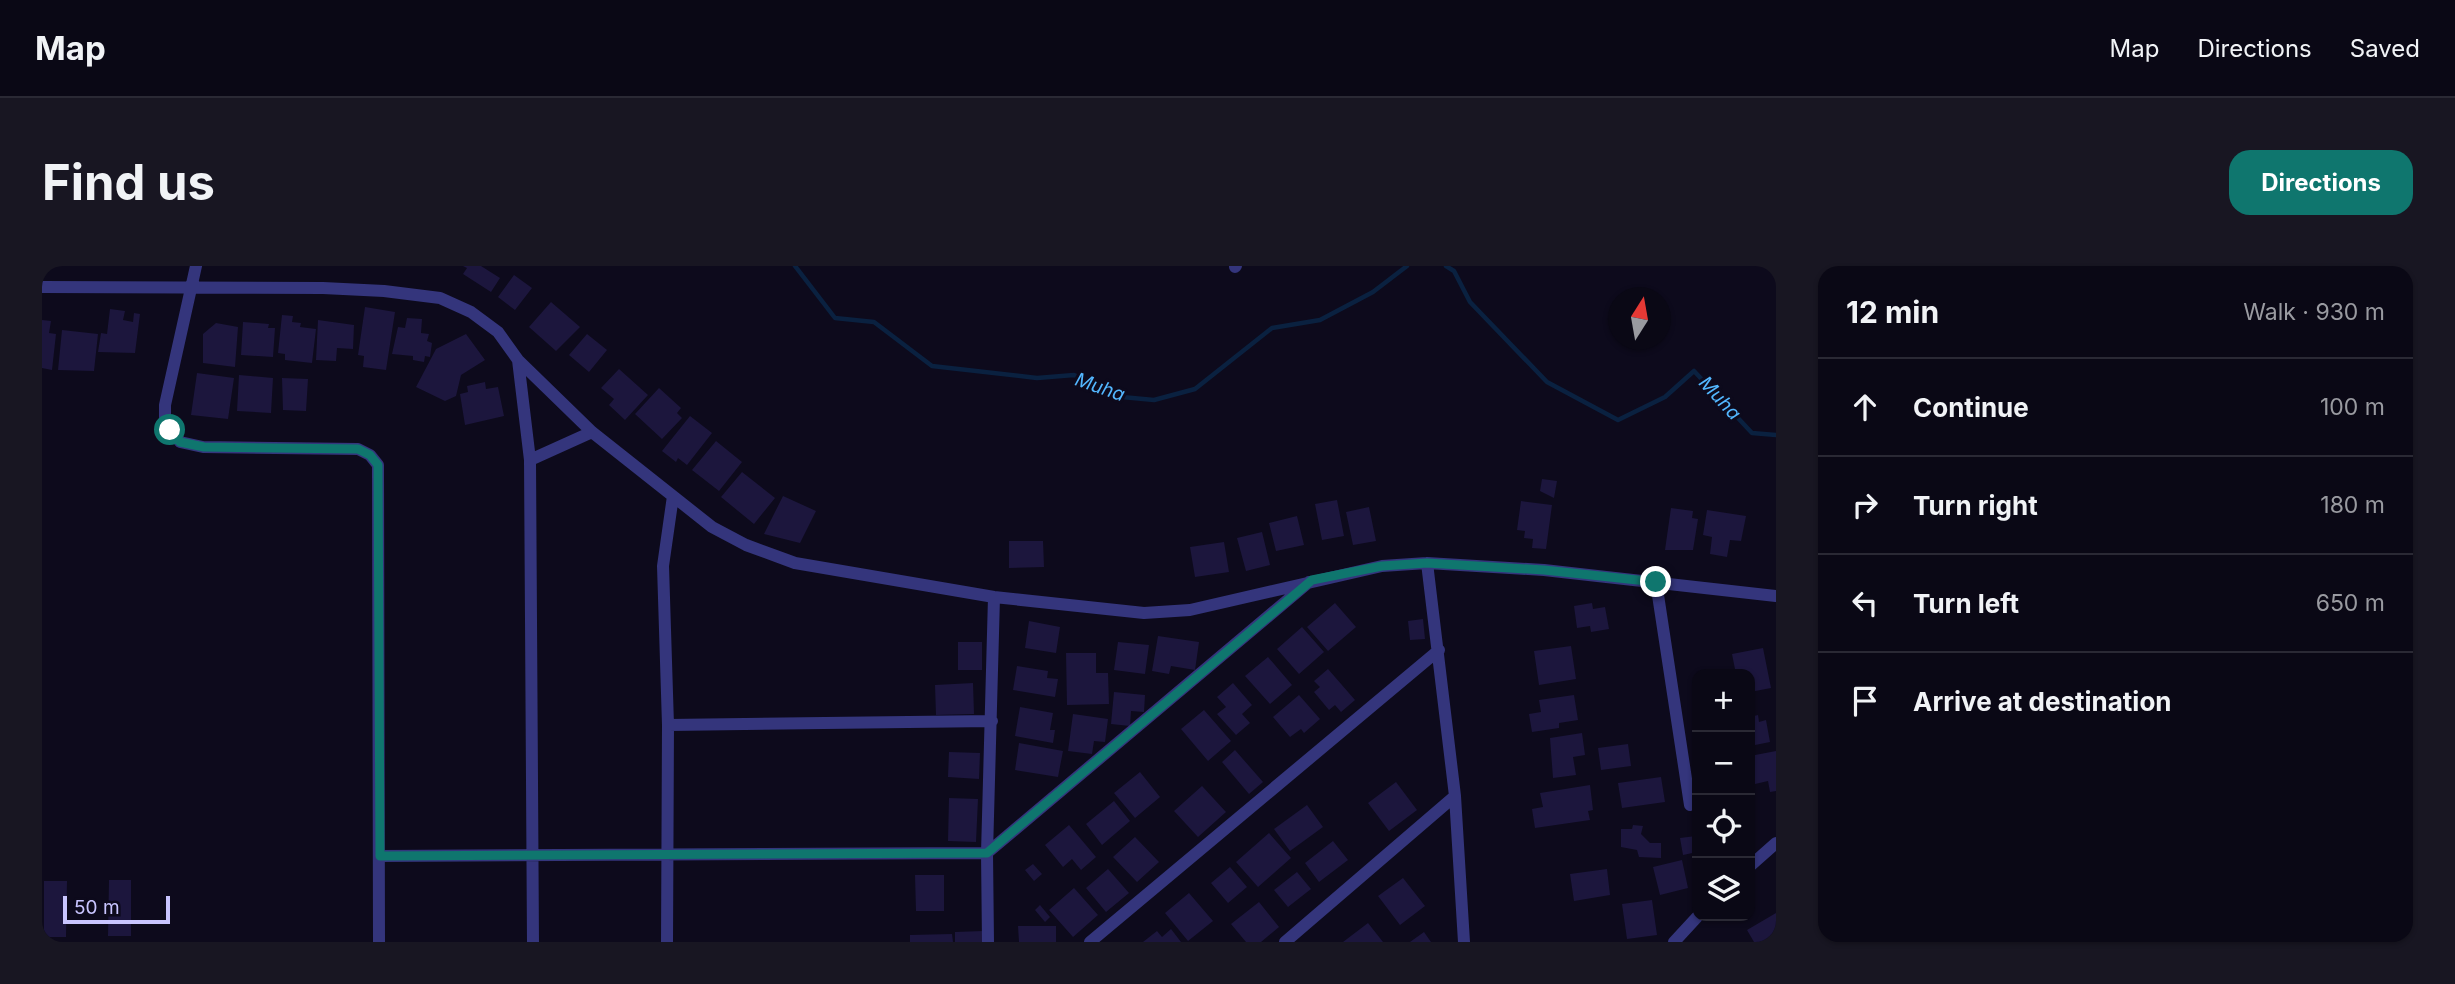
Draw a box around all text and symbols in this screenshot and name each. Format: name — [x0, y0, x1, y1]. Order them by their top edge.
text: Map — [35, 28, 106, 68]
text: Map — [2110, 34, 2159, 63]
text: Directions — [2197, 34, 2312, 63]
text: Saved — [2350, 34, 2420, 63]
button: Directions — [2229, 150, 2413, 215]
text: Find us — [42, 153, 215, 212]
north arrow — [1608, 287, 1671, 350]
text: 12 min — [1846, 294, 1939, 330]
text: Walk · 930 m — [2243, 298, 2385, 326]
water label: Muha — [1072, 368, 1128, 406]
water label: Muha — [1694, 371, 1746, 425]
icon: ahead — [1846, 388, 1884, 426]
text: Continue — [1913, 392, 2029, 423]
text: 100 m — [2320, 393, 2385, 421]
route start — [154, 414, 185, 445]
icon: right — [1846, 486, 1884, 524]
text: Turn right — [1913, 490, 2038, 521]
text: 180 m — [2320, 491, 2385, 519]
route end — [1640, 566, 1671, 597]
icon: left — [1846, 584, 1884, 622]
text: Turn left — [1913, 588, 2019, 619]
text: 650 m — [2316, 589, 2385, 617]
map controls — [1692, 669, 1755, 921]
button: + — [1692, 669, 1755, 732]
icon: arrive — [1846, 682, 1884, 720]
text: Arrive at destination — [1913, 686, 2172, 717]
button: − — [1692, 732, 1755, 795]
button: locate — [1692, 795, 1755, 858]
button: layers — [1692, 858, 1755, 921]
scale bar — [63, 893, 170, 925]
text: 50 m — [74, 896, 120, 919]

